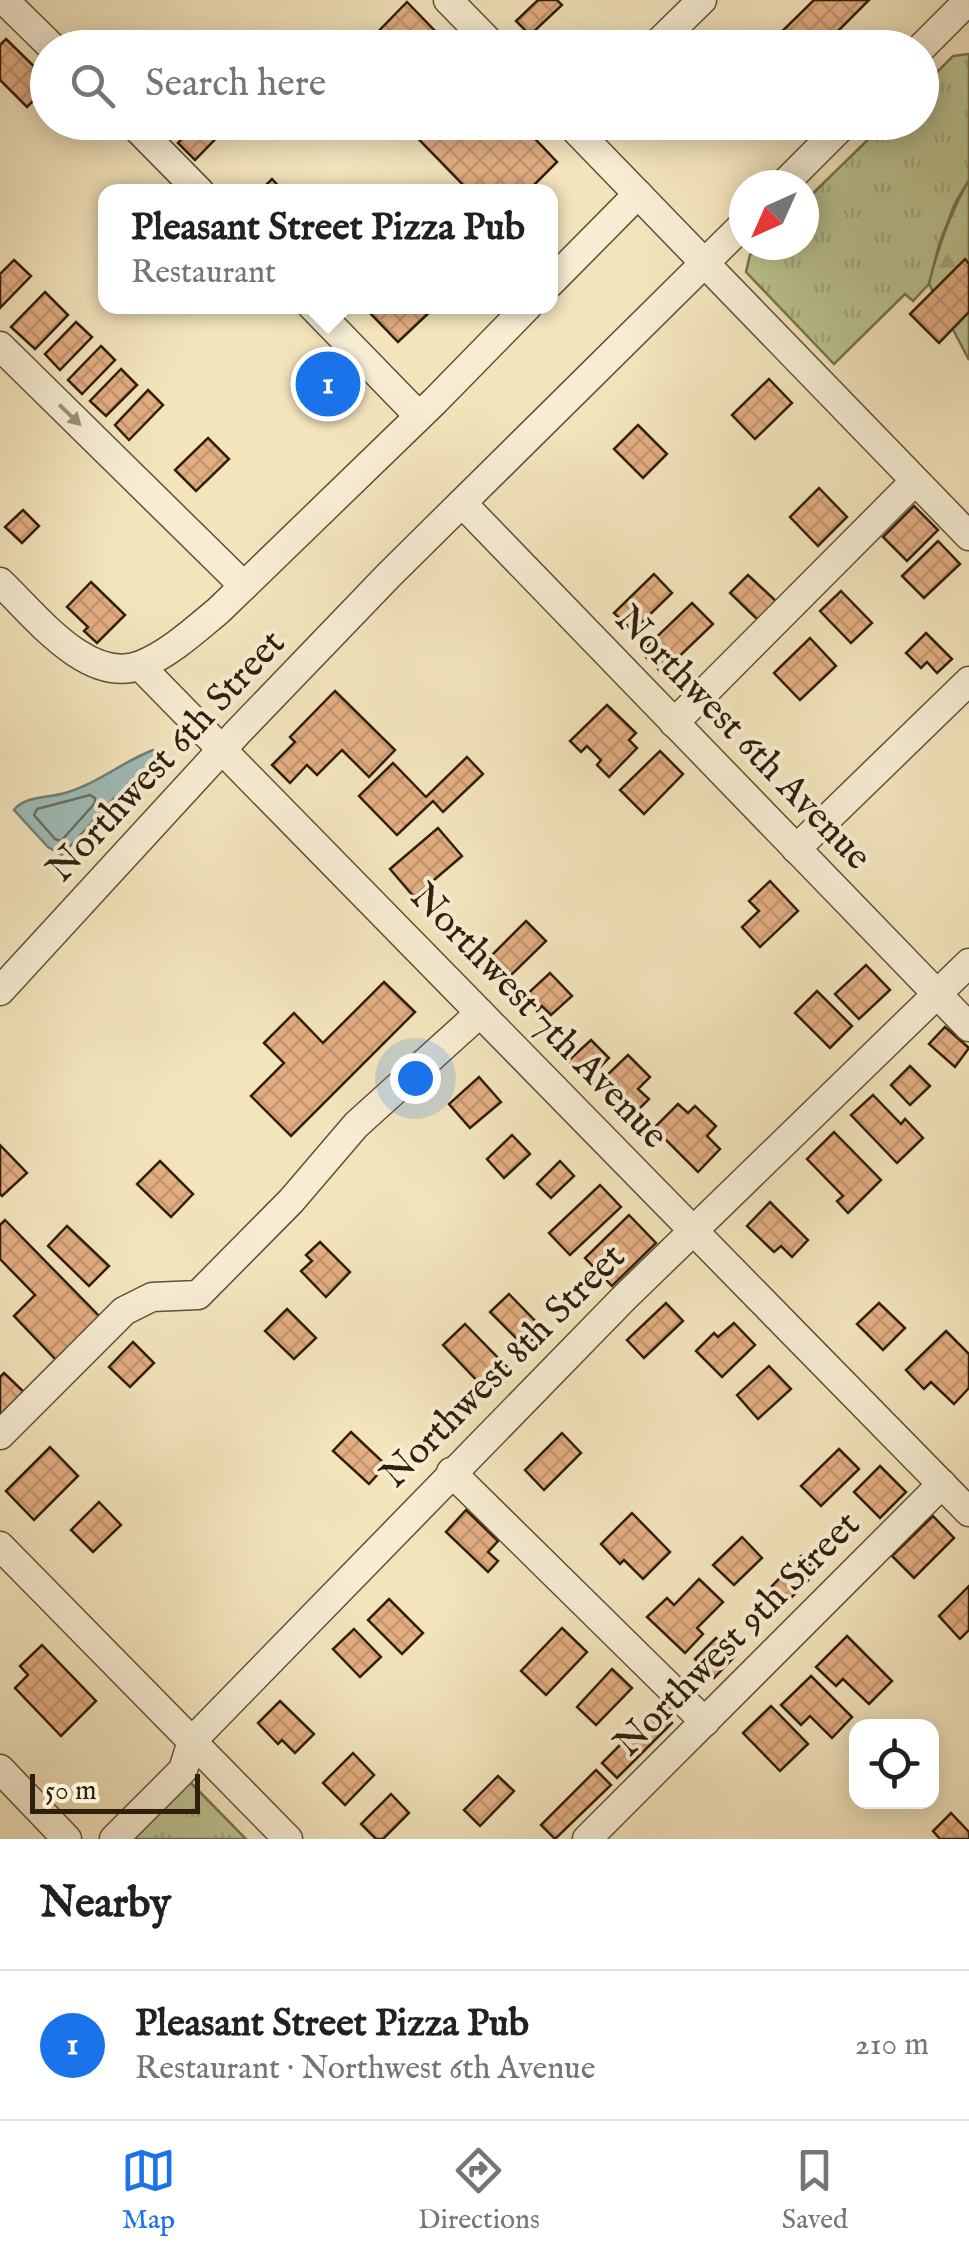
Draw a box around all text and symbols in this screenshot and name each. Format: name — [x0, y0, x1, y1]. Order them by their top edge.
search box — [30, 30, 939, 140]
icon: search — [65, 58, 120, 113]
text: Search here — [145, 61, 326, 109]
north arrow — [729, 170, 819, 260]
popup — [98, 184, 558, 314]
text: Pleasant Street Pizza Pub — [131, 205, 525, 253]
text: Restaurant — [131, 253, 276, 294]
pin: 1 — [296, 346, 360, 422]
one-way arrow — [57, 402, 81, 426]
street label: Northwest 6th Avenue — [603, 597, 881, 881]
street label: Northwest 6th Street — [38, 621, 296, 893]
street label: Northwest 7th Avenue — [399, 874, 677, 1160]
your location — [390, 1053, 441, 1104]
street label: Northwest 8th Street — [372, 1235, 636, 1499]
street label: Northwest 9th Street — [605, 1502, 871, 1768]
map controls — [849, 1719, 939, 1809]
button: locate — [849, 1719, 939, 1809]
scale bar — [30, 1769, 200, 1814]
text: 50 m — [45, 1774, 97, 1809]
text: Nearby — [40, 1878, 171, 1931]
text: Pleasant Street Pizza Pub — [135, 2001, 529, 2049]
text: 1 — [67, 2025, 78, 2066]
text: 210 m — [855, 2025, 929, 2066]
text: Restaurant · Northwest 6th Avenue — [135, 2049, 595, 2090]
tab: Map — [121, 2143, 176, 2238]
tab: Directions — [418, 2143, 540, 2238]
tab: Saved — [782, 2143, 848, 2238]

